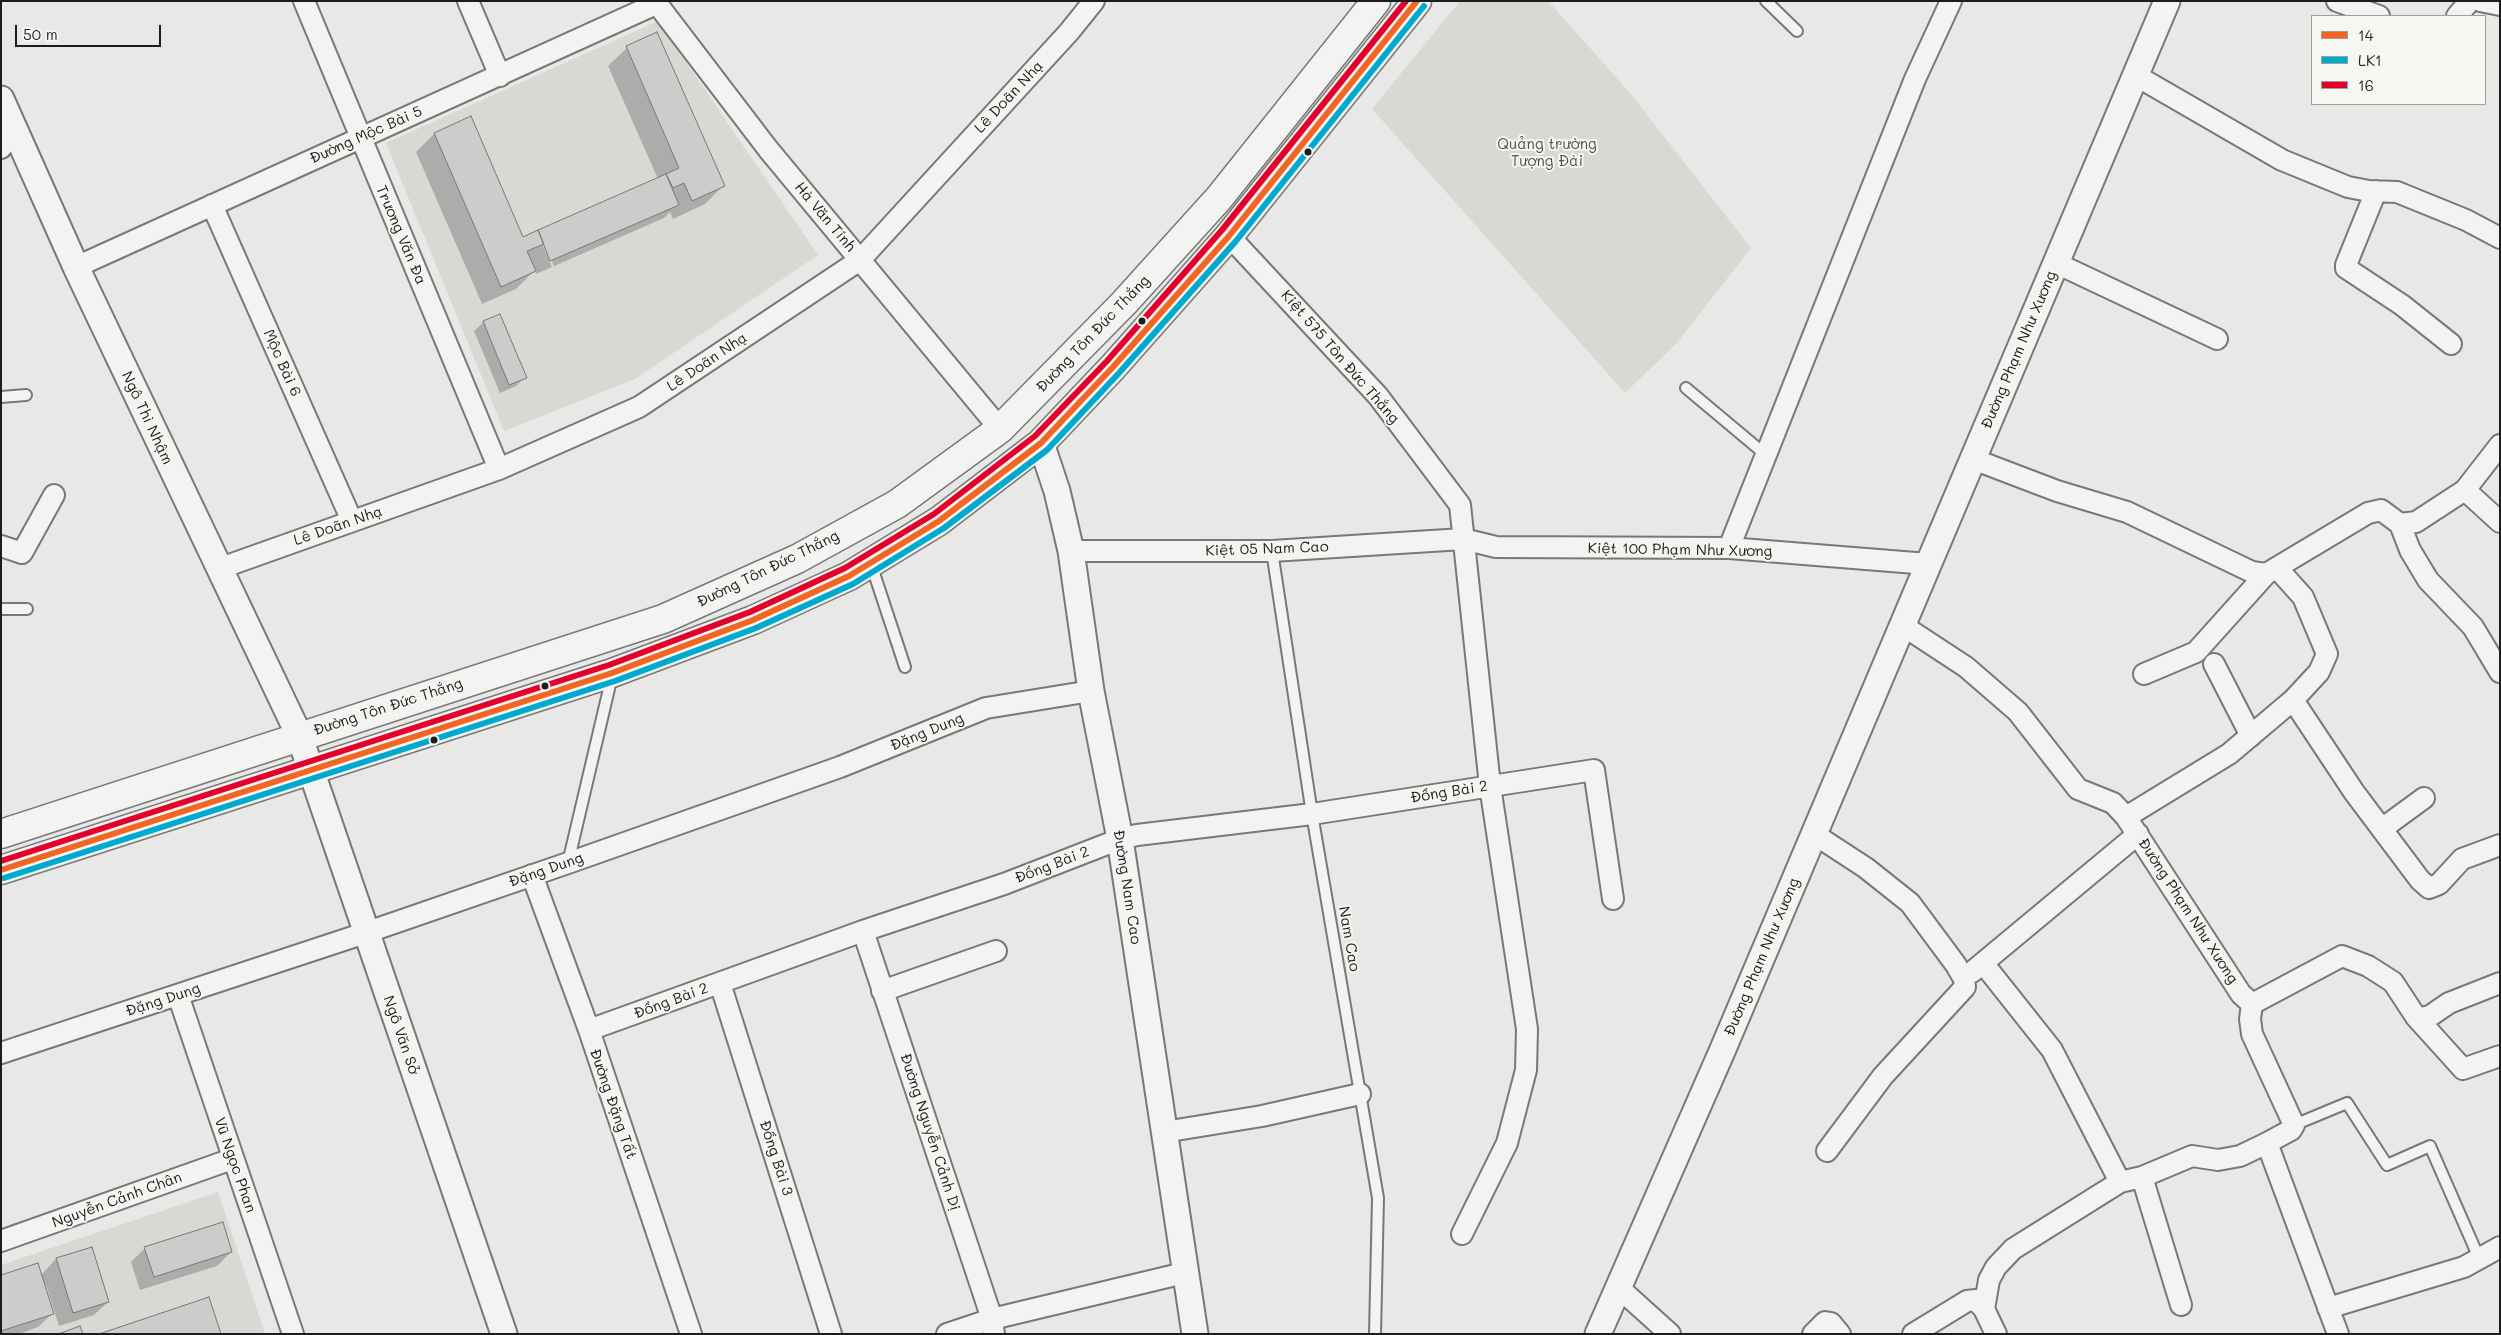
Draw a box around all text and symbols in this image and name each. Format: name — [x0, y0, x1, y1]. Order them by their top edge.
scale bar — [18, 15, 164, 47]
legend — [2311, 15, 2486, 105]
text: 50 m — [23, 24, 58, 44]
text: 14 — [2358, 25, 2374, 45]
text: LK1 — [2358, 50, 2382, 70]
street label: Lê Doãn Nhạ — [971, 57, 1047, 137]
text: 16 — [2358, 75, 2374, 95]
street label: Đường Mộc Bài 5 — [307, 102, 425, 168]
park label: Quảng trường Tượng Đài — [1497, 135, 1597, 170]
unlabelled marker — [1303, 147, 1313, 157]
street label: Hà Văn Tính — [791, 178, 859, 256]
street label: Trương Văn Đa — [372, 183, 430, 287]
street label: Đường Phạm Như Xương — [1977, 268, 2061, 432]
street label: Đường Tôn Đức Thắng — [1032, 272, 1154, 396]
street label: Kiệt 575 Tôn Đức Thắng — [1277, 286, 1403, 428]
unlabelled marker — [1137, 316, 1147, 326]
street label: Mộc Bài 6 — [259, 327, 305, 399]
street label: Lê Doãn Nhạ — [664, 329, 750, 395]
street label: Ngô Thì Nhậm — [118, 369, 176, 467]
street label: Lê Doãn Nhạ — [291, 502, 385, 550]
street label: Đường Tôn Đức Thắng — [694, 527, 842, 611]
street label: Kiệt 05 Nam Cao — [1205, 538, 1329, 560]
street label: Kiệt 100 Phạm Như Xương — [1587, 539, 1773, 561]
street label: Đường Tôn Đức Thắng — [311, 674, 465, 740]
unlabelled marker — [540, 681, 550, 691]
street label: Đặng Dung — [888, 709, 966, 755]
unlabelled marker — [429, 735, 439, 745]
street label: Đồng Bài 2 — [1409, 777, 1489, 807]
street label: Đường Nam Cao — [1109, 828, 1145, 946]
street label: Đường Phạm Như Xương — [2134, 835, 2242, 987]
street label: Đồng Bài 2 — [1012, 843, 1092, 887]
street label: Đặng Dung — [506, 849, 586, 891]
street label: Đường Phạm Như Xương — [1720, 875, 1804, 1039]
street label: Nam Cao — [1334, 905, 1364, 973]
street label: Đặng Dung — [123, 979, 203, 1021]
street label: Đồng Bài 2 — [631, 979, 711, 1023]
street label: Ngô Văn Sở — [379, 993, 423, 1077]
street label: Đường Đặng Tất — [586, 1046, 640, 1162]
street label: Đường Nguyễn Cảnh Dị — [896, 1051, 964, 1213]
street label: Vũ Ngọc Phan — [210, 1115, 260, 1215]
street label: Đồng Bài 3 — [755, 1118, 797, 1198]
street label: Nguyễn Cảnh Chân — [50, 1168, 184, 1232]

